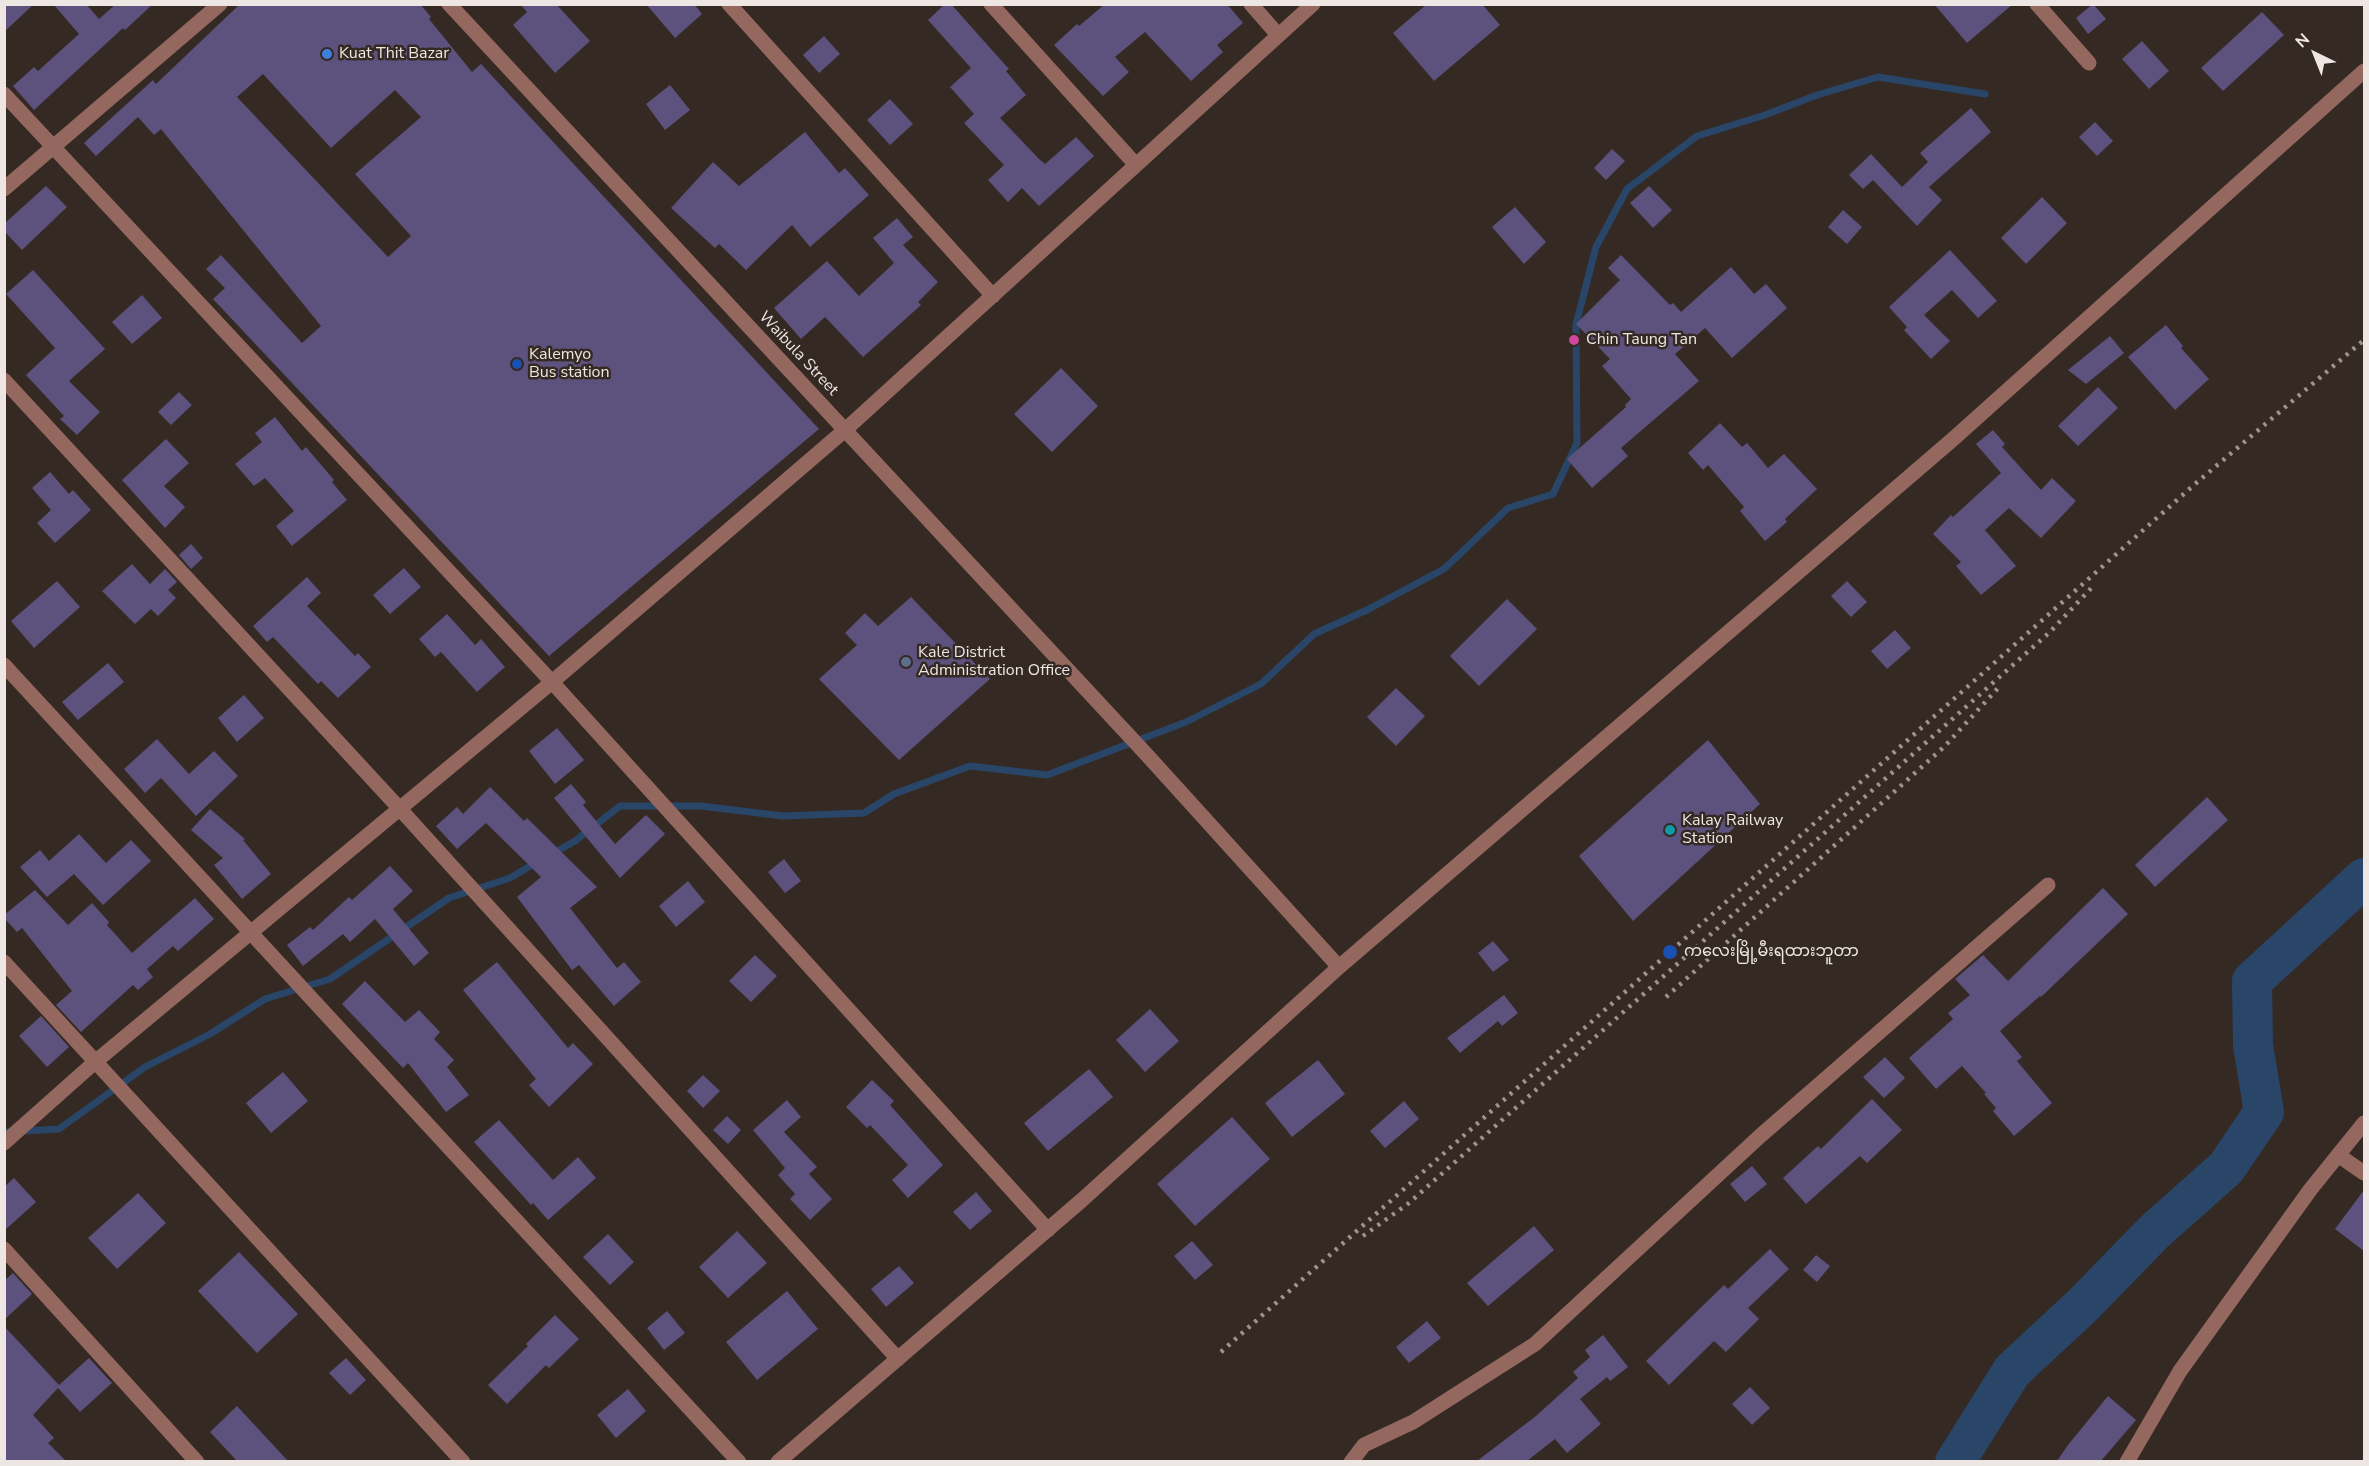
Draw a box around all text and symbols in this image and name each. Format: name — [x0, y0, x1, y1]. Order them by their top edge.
north arrow — [2285, 24, 2345, 84]
text: N — [2291, 29, 2315, 53]
place label: Kuat Thit Bazar — [339, 44, 449, 64]
marker: Kuat Thit Bazar — [320, 47, 334, 61]
street label: Waibula Street — [754, 308, 842, 400]
place label: Chin Taung Tan — [1586, 330, 1697, 350]
marker: Chin Taung Tan — [1567, 333, 1581, 347]
place label: Kalemyo Bus station — [529, 345, 610, 383]
marker: Kalemyo Bus station — [510, 357, 524, 371]
place label: Kale District Administration Office — [918, 643, 1070, 681]
marker: Kale District Administration Office — [899, 655, 913, 669]
place label: Kalay Railway Station — [1682, 811, 1783, 849]
marker: Kalay Railway Station — [1663, 823, 1677, 837]
place label: ကလေးမြို့မီးရထားဘူတာ — [1684, 942, 1859, 962]
marker: ကလေးမြို့မီးရထားဘူတာ — [1661, 943, 1679, 961]

